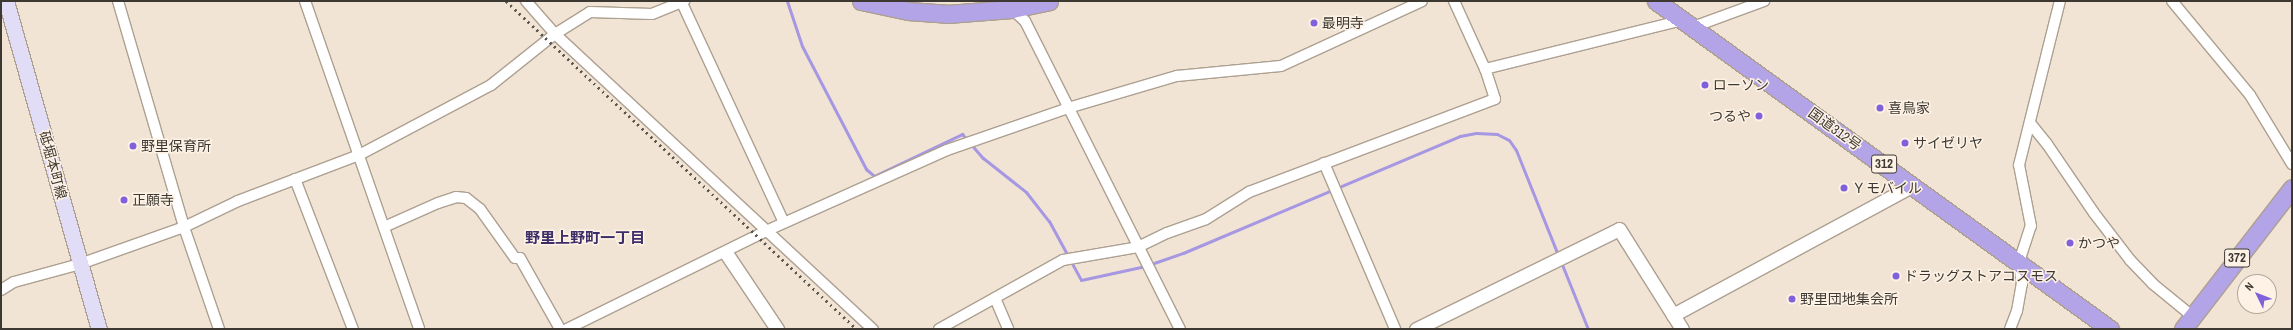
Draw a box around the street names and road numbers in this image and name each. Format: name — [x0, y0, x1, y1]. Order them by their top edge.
street label: 国道312号 — [1805, 104, 1865, 154]
street label: 砥堀本町線 — [36, 129, 70, 201]
road number: 312 — [1871, 153, 1897, 175]
road number: 372 — [2224, 247, 2250, 269]

